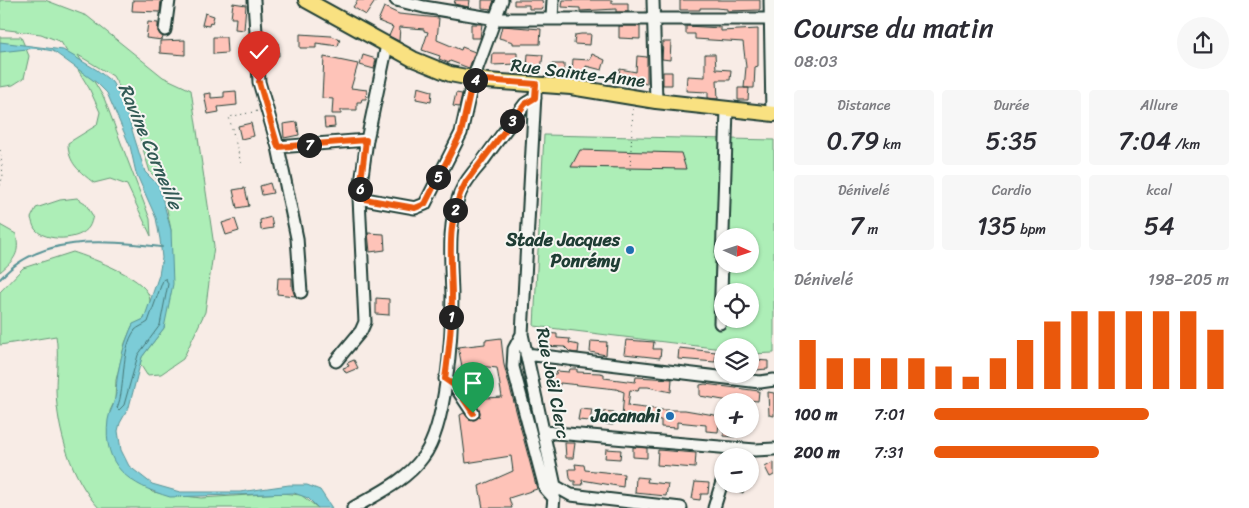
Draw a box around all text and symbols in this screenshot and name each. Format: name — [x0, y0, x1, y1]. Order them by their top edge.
text: Course du matin — [794, 3, 994, 52]
button: share — [1177, 17, 1229, 69]
pin — [238, 31, 280, 82]
icon: check — [245, 38, 273, 66]
text: 08:03 — [794, 47, 838, 76]
street label: Rue Sainte-Anne — [509, 49, 647, 97]
pin: 4 — [462, 68, 488, 92]
text: 4 — [471, 68, 480, 93]
water label: Ravine Corneille — [109, 78, 193, 217]
text: Distance — [837, 93, 890, 118]
text: Durée — [993, 93, 1030, 118]
text: Allure — [1140, 93, 1178, 118]
pin: 3 — [500, 108, 524, 134]
text: 3 — [509, 109, 516, 134]
text: 0.79 — [826, 118, 879, 163]
text: 5:35 — [986, 118, 1037, 163]
text: 7:04 — [1118, 118, 1171, 163]
pin: 7 — [296, 132, 322, 158]
text: km — [879, 132, 901, 157]
text: /km — [1171, 132, 1200, 157]
text: 7 — [306, 133, 314, 158]
pin: 5 — [426, 164, 450, 190]
text: 5 — [434, 165, 443, 190]
pin: 6 — [348, 176, 372, 202]
text: 6 — [357, 177, 364, 202]
text: Dénivelé — [838, 178, 890, 203]
text: Cardio — [992, 178, 1031, 203]
text: kcal — [1146, 178, 1172, 203]
pin: 2 — [442, 198, 468, 222]
text: 2 — [451, 198, 460, 223]
text: 7 — [849, 203, 864, 248]
text: 135 — [977, 203, 1017, 248]
text: 54 — [1144, 203, 1175, 248]
text: m — [864, 217, 878, 242]
text: bpm — [1017, 217, 1046, 242]
place label: Stade Jacques Ponrémy — [505, 224, 621, 277]
north arrow — [714, 228, 759, 272]
map controls — [714, 228, 759, 493]
marker: Stade Jacques Ponrémy — [624, 244, 636, 256]
text: Dénivelé — [794, 265, 853, 294]
text: 198–205 m — [1148, 265, 1229, 294]
button: locate — [714, 283, 759, 328]
pin: 1 — [438, 304, 464, 330]
text: 1 — [448, 305, 455, 330]
street label: Rue Joël Clerc — [527, 325, 579, 441]
button: layers — [714, 338, 759, 383]
pin — [452, 362, 494, 413]
icon: arrive — [459, 369, 487, 397]
button: + — [714, 393, 759, 438]
place label: Jacanahi — [590, 400, 661, 432]
text: 100 m — [794, 400, 838, 429]
text: 7:01 — [874, 400, 905, 429]
marker: Jacanahi — [664, 410, 676, 422]
text: 200 m — [794, 438, 840, 467]
text: 7:31 — [874, 438, 904, 467]
button: − — [714, 448, 759, 493]

